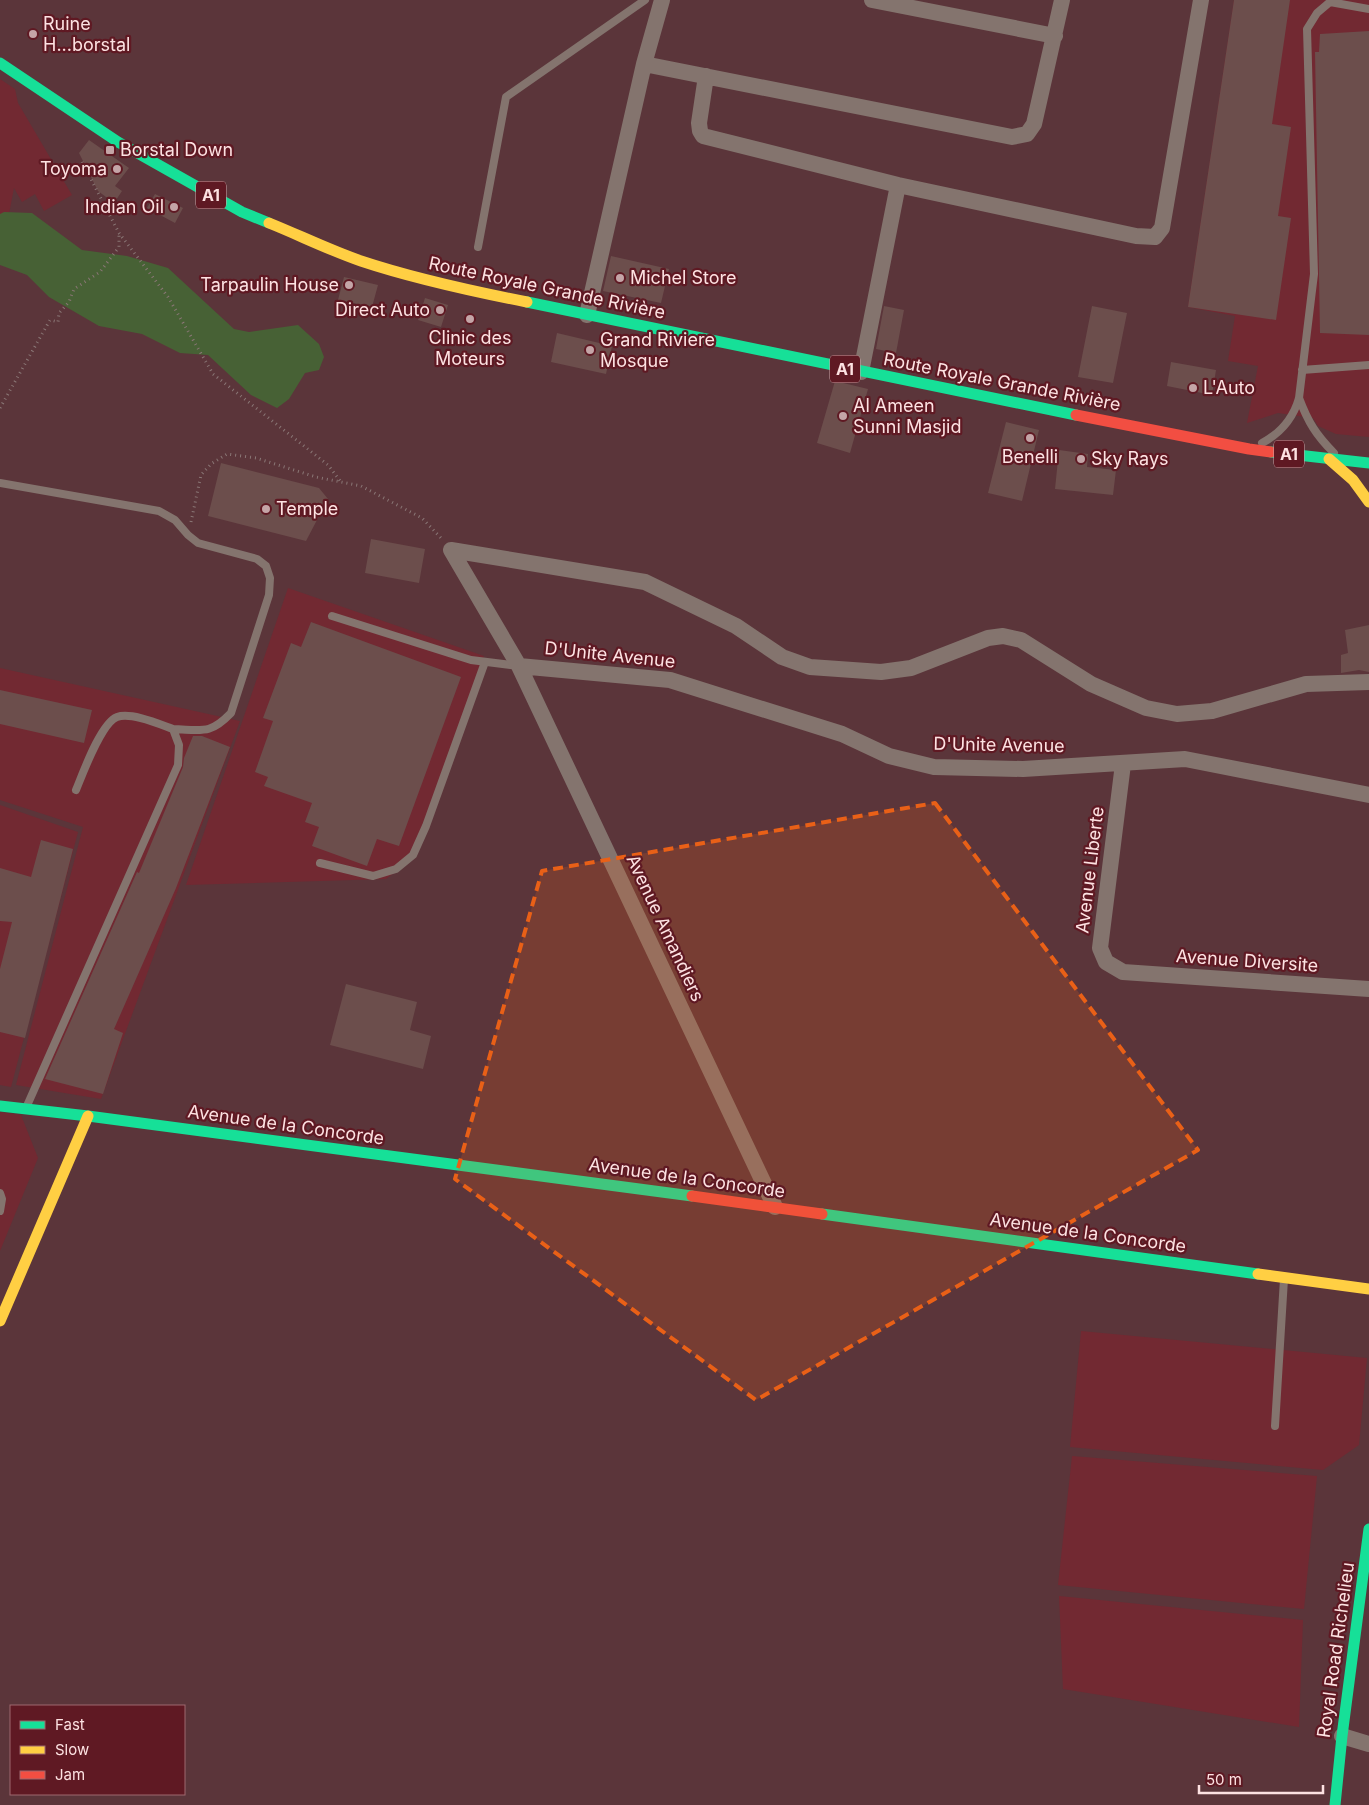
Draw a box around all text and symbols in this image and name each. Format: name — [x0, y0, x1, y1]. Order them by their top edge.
place label: Ruine H...borstal — [43, 13, 130, 55]
marker: Ruine H...borstal — [27, 28, 39, 40]
place label: Borstal Down — [120, 139, 233, 160]
marker: Borstal Down — [104, 144, 116, 156]
place label: Toyoma — [40, 158, 107, 179]
marker: Toyoma — [111, 163, 123, 175]
road number: A1 — [196, 182, 226, 208]
place label: Indian Oil — [85, 196, 164, 217]
marker: Indian Oil — [168, 201, 180, 213]
street label: Route Royale Grande Rivière — [427, 252, 667, 323]
place label: Michel Store — [630, 267, 737, 288]
marker: Michel Store — [614, 272, 626, 284]
place label: Tarpaulin House — [200, 274, 339, 295]
marker: Tarpaulin House — [343, 279, 355, 291]
place label: Direct Auto — [335, 299, 430, 320]
marker: Direct Auto — [434, 304, 446, 316]
marker: Clinic des Moteurs — [464, 313, 476, 325]
place label: Clinic des Moteurs — [428, 327, 512, 369]
place label: Grand Riviere Mosque — [600, 329, 715, 371]
marker: Grand Riviere Mosque — [584, 344, 596, 356]
street label: Route Royale Grande Rivière — [882, 348, 1123, 415]
road number: A1 — [830, 356, 860, 382]
place label: L'Auto — [1203, 377, 1255, 398]
marker: L'Auto — [1187, 382, 1199, 394]
place label: Al Ameen Sunni Masjid — [853, 395, 962, 437]
marker: Al Ameen Sunni Masjid — [837, 410, 849, 422]
marker: Benelli — [1024, 432, 1036, 444]
road number: A1 — [1274, 440, 1304, 468]
place label: Benelli — [1002, 446, 1058, 467]
place label: Sky Rays — [1091, 448, 1169, 469]
marker: Sky Rays — [1075, 453, 1087, 465]
place label: Temple — [276, 498, 338, 519]
marker: Temple — [260, 503, 272, 515]
street label: D'Unite Avenue — [544, 637, 676, 672]
street label: D'Unite Avenue — [933, 733, 1065, 756]
street label: Avenue Liberte — [1071, 805, 1108, 935]
street label: Avenue Amandiers — [622, 851, 709, 1004]
street label: Avenue Diversite — [1175, 945, 1319, 976]
street label: Avenue de la Concorde — [187, 1100, 386, 1149]
street label: Avenue de la Concorde — [588, 1153, 787, 1202]
street label: Avenue de la Concorde — [989, 1208, 1188, 1257]
street label: Royal Road Richelieu — [1313, 1561, 1358, 1739]
legend — [10, 1705, 185, 1795]
text: Fast — [55, 1715, 85, 1734]
text: Slow — [55, 1740, 89, 1759]
scale bar — [1199, 1762, 1323, 1794]
text: Jam — [55, 1765, 85, 1784]
text: 50 m — [1206, 1770, 1242, 1789]

